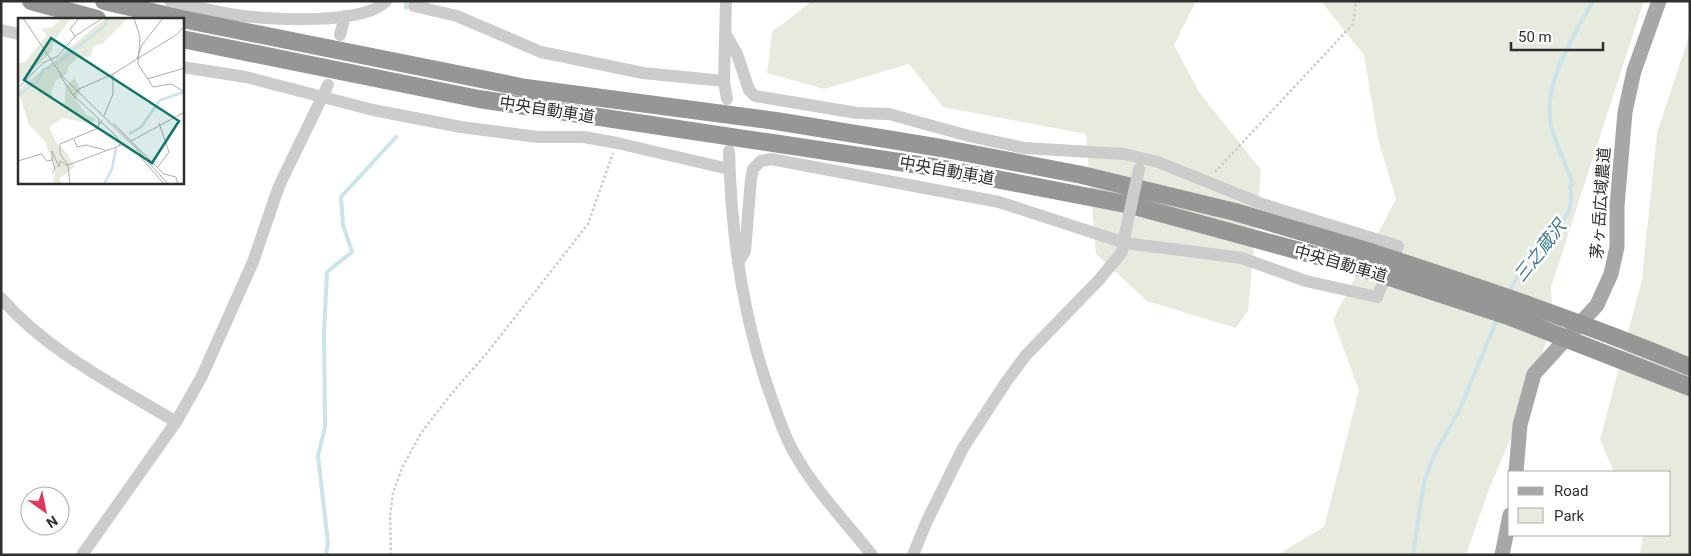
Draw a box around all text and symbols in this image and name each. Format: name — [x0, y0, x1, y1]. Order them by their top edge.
inset map — [18, 18, 184, 184]
scale bar — [1511, 20, 1604, 52]
text: 50 m — [1518, 28, 1552, 46]
street label: 中央自動車道 — [498, 93, 596, 126]
street label: 茅ヶ岳広域農道 — [1587, 147, 1614, 260]
street label: 中央自動車道 — [898, 153, 996, 188]
water label: 三之蔵沢 — [1509, 214, 1571, 286]
street label: 中央自動車道 — [1292, 241, 1390, 286]
legend — [1508, 471, 1671, 536]
text: Road — [1554, 482, 1588, 500]
north arrow — [20, 486, 70, 536]
text: Park — [1554, 507, 1585, 525]
text: N — [44, 512, 61, 531]

